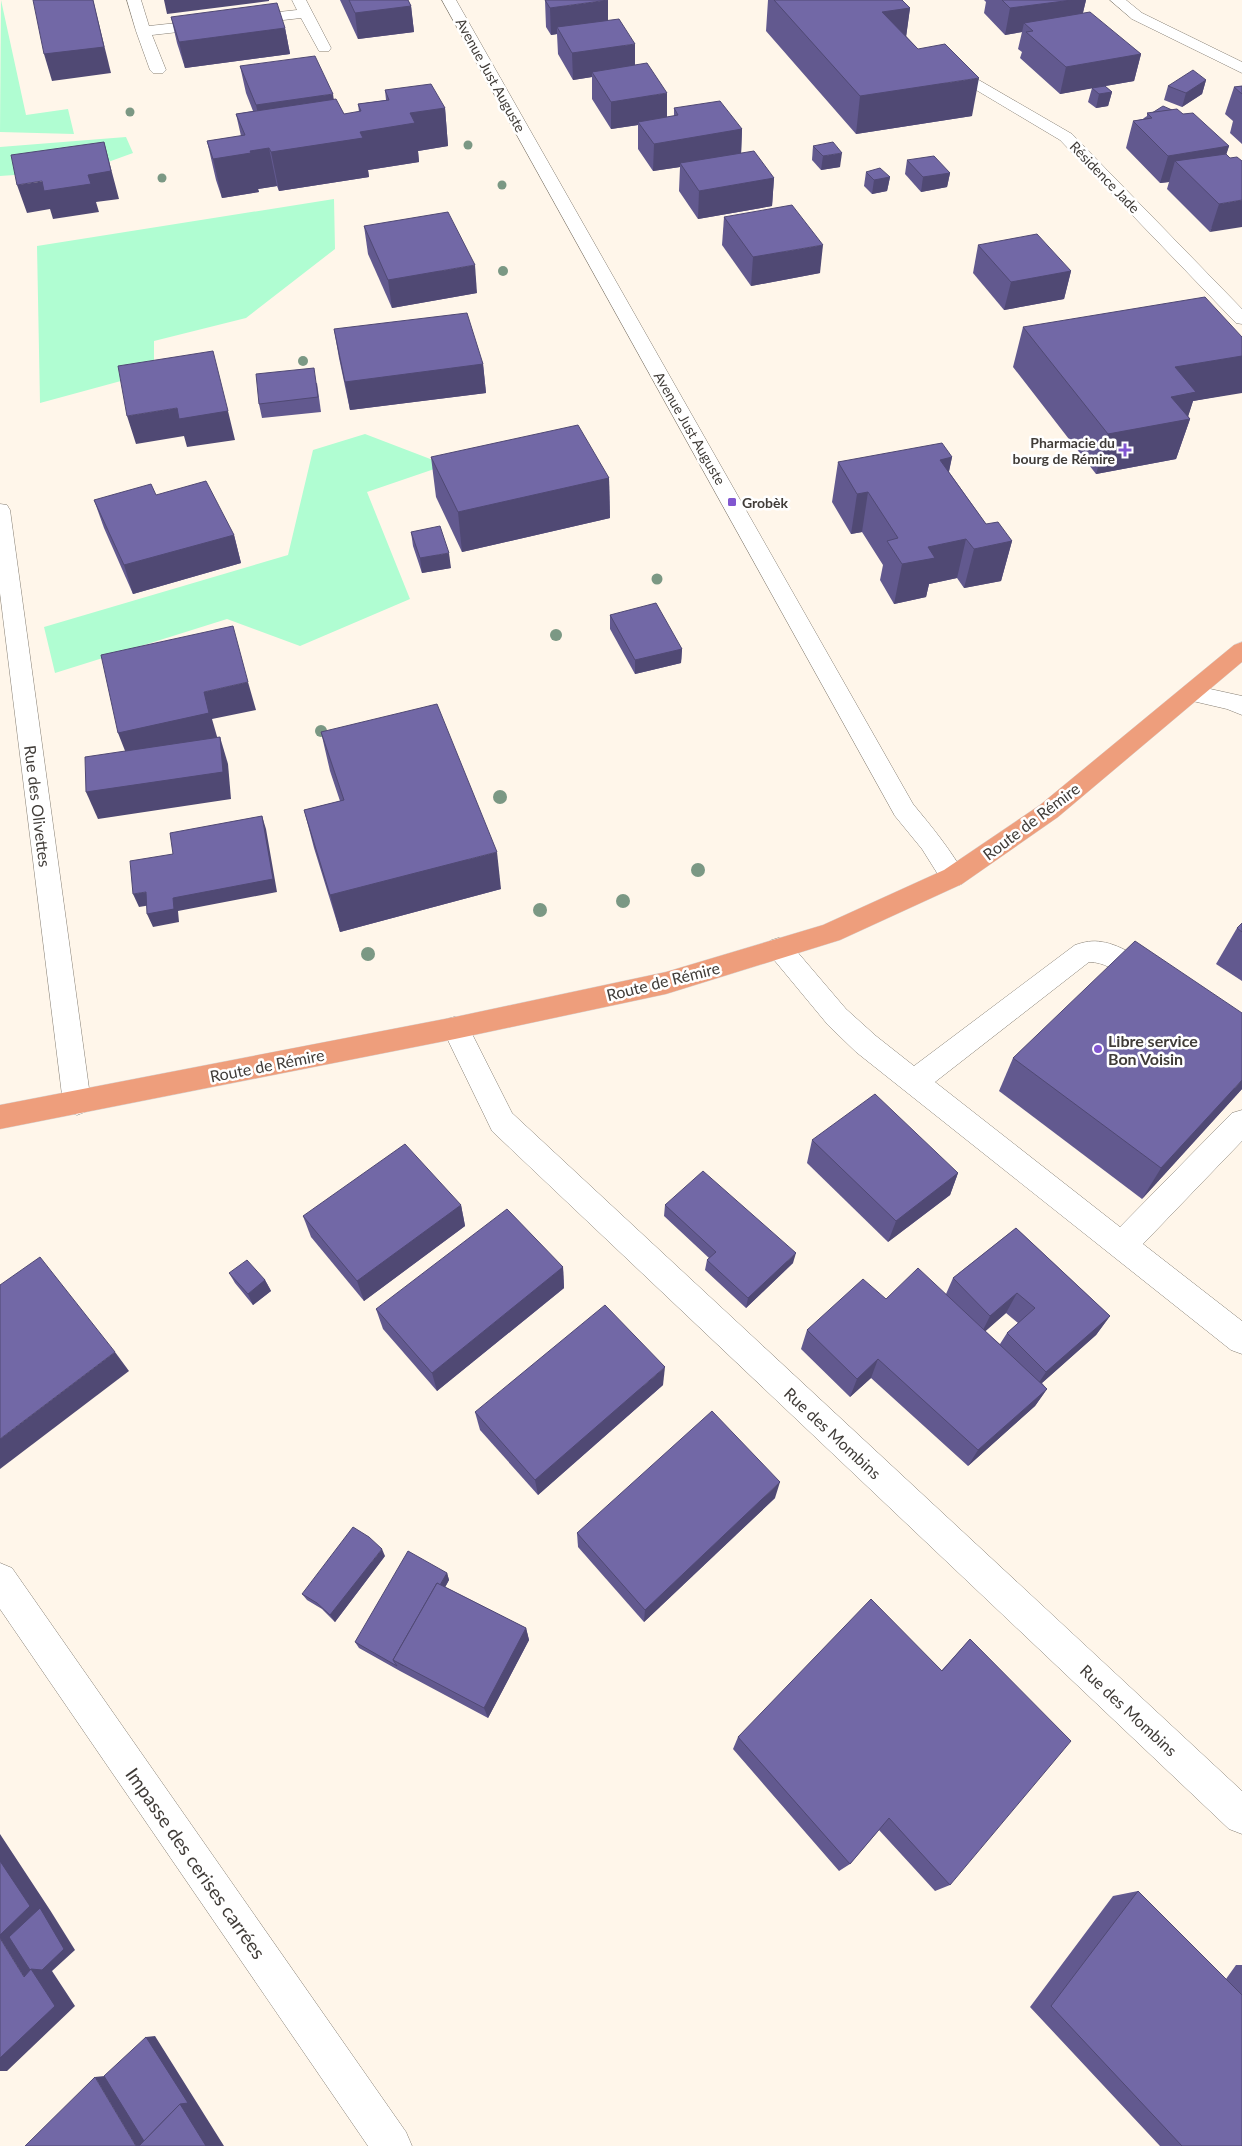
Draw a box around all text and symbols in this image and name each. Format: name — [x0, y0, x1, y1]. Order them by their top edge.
street label: Avenue Just Auguste — [453, 15, 529, 135]
street label: Résidence Jade — [1067, 138, 1143, 216]
street label: Avenue Just Auguste — [651, 368, 729, 488]
place label: Pharmacie du bourg de Rémire — [1013, 434, 1116, 467]
marker: Pharmacie du bourg de Rémire — [1119, 444, 1131, 456]
place label: Grobèk — [742, 494, 789, 511]
marker: Grobèk — [726, 496, 738, 508]
street label: Rue des Olivettes — [21, 744, 55, 868]
street label: Route de Rémire — [979, 778, 1083, 864]
street label: Route de Rémire — [604, 958, 722, 1004]
place label: Libre service Bon Voisin — [1108, 1031, 1198, 1068]
marker: Libre service Bon Voisin — [1092, 1043, 1104, 1055]
street label: Route de Rémire — [208, 1045, 326, 1085]
street label: Rue des Mombins — [781, 1383, 885, 1483]
street label: Rue des Mombins — [1077, 1660, 1181, 1760]
street label: Impasse des cerises carrées — [121, 1763, 271, 1963]

